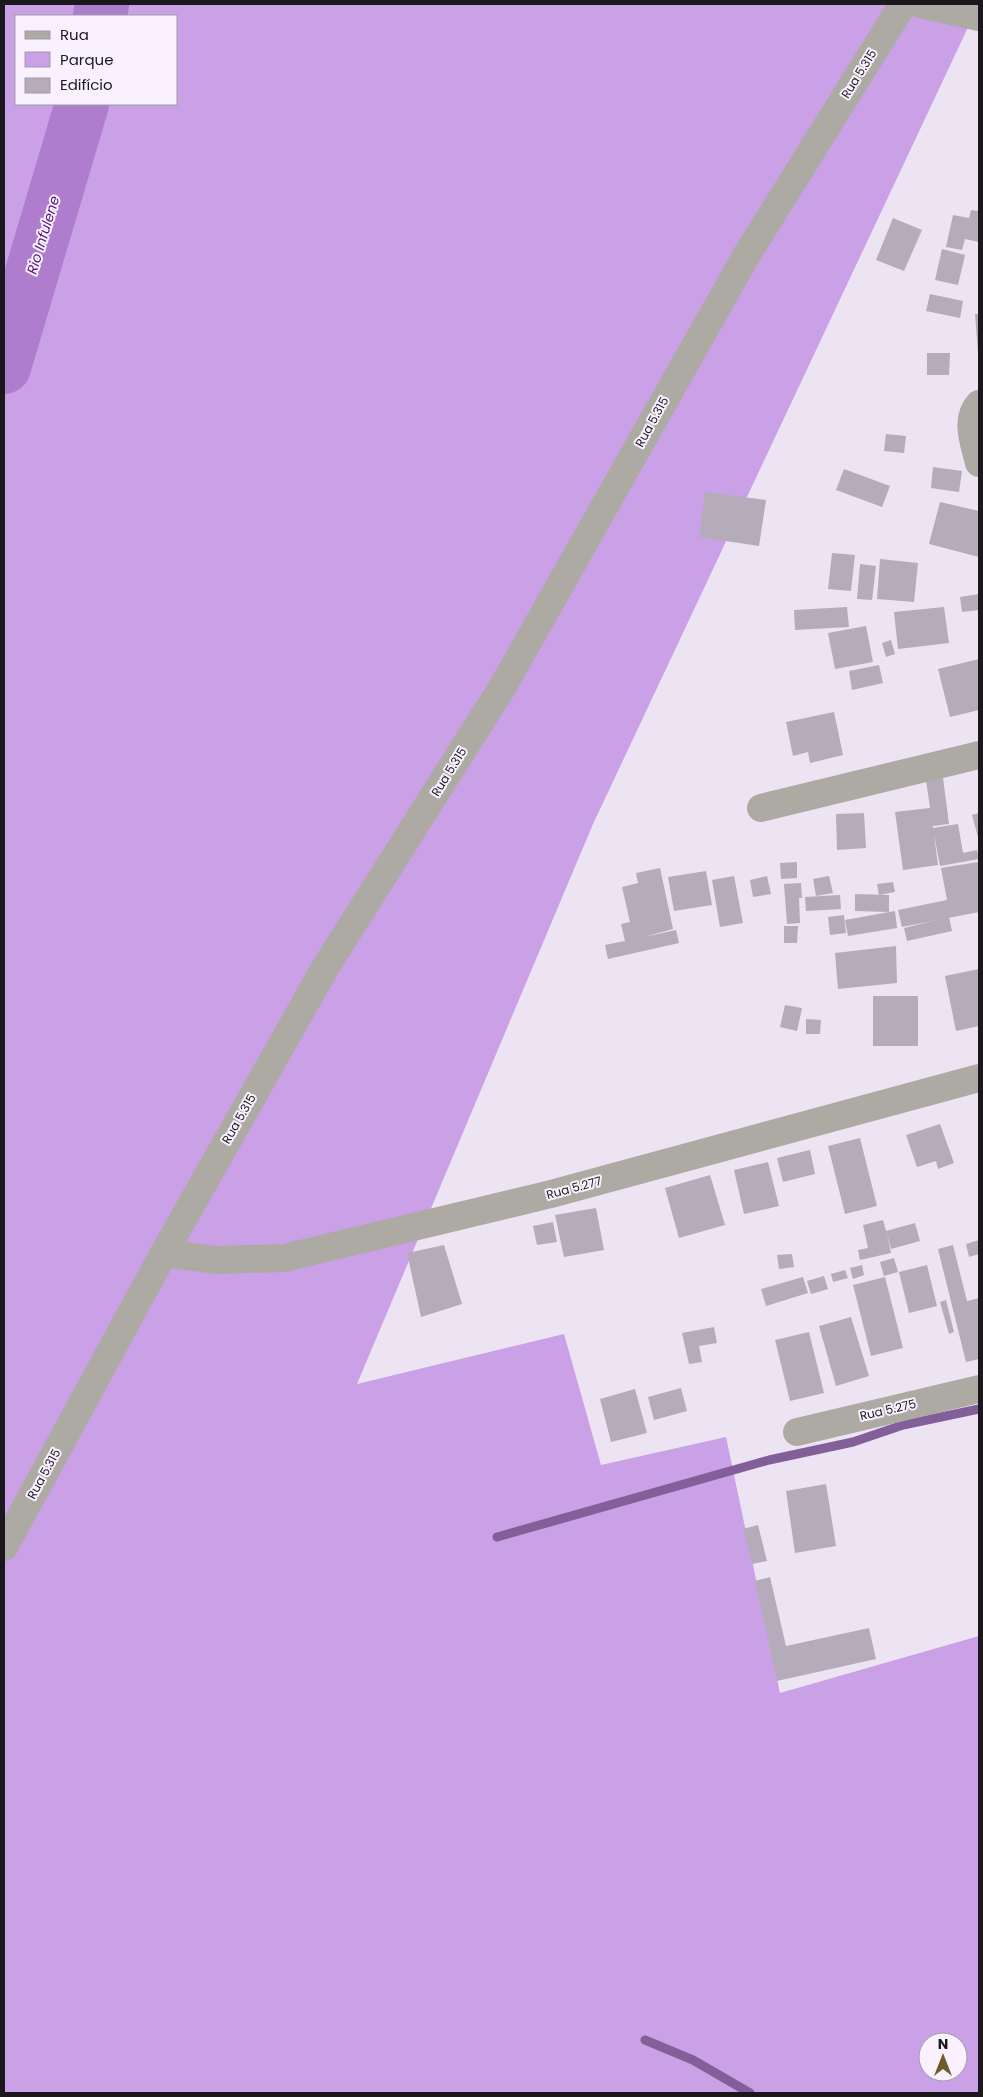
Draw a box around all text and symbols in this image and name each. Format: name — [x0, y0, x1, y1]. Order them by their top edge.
legend — [15, 15, 178, 105]
text: Rua — [60, 24, 89, 45]
street label: Rua 5.315 — [837, 46, 880, 101]
text: Parque — [60, 49, 113, 70]
text: Edifício — [60, 74, 113, 95]
water label: Rio Infulene — [22, 193, 64, 277]
street label: Rua 5.315 — [631, 394, 672, 450]
street label: Rua 5.315 — [427, 744, 470, 799]
street label: Rua 5.315 — [218, 1091, 260, 1147]
street label: Rua 5.277 — [544, 1172, 604, 1203]
street label: Rua 5.275 — [858, 1395, 918, 1424]
street label: Rua 5.315 — [23, 1446, 64, 1502]
north arrow — [918, 2032, 968, 2082]
text: N — [938, 2034, 948, 2054]

